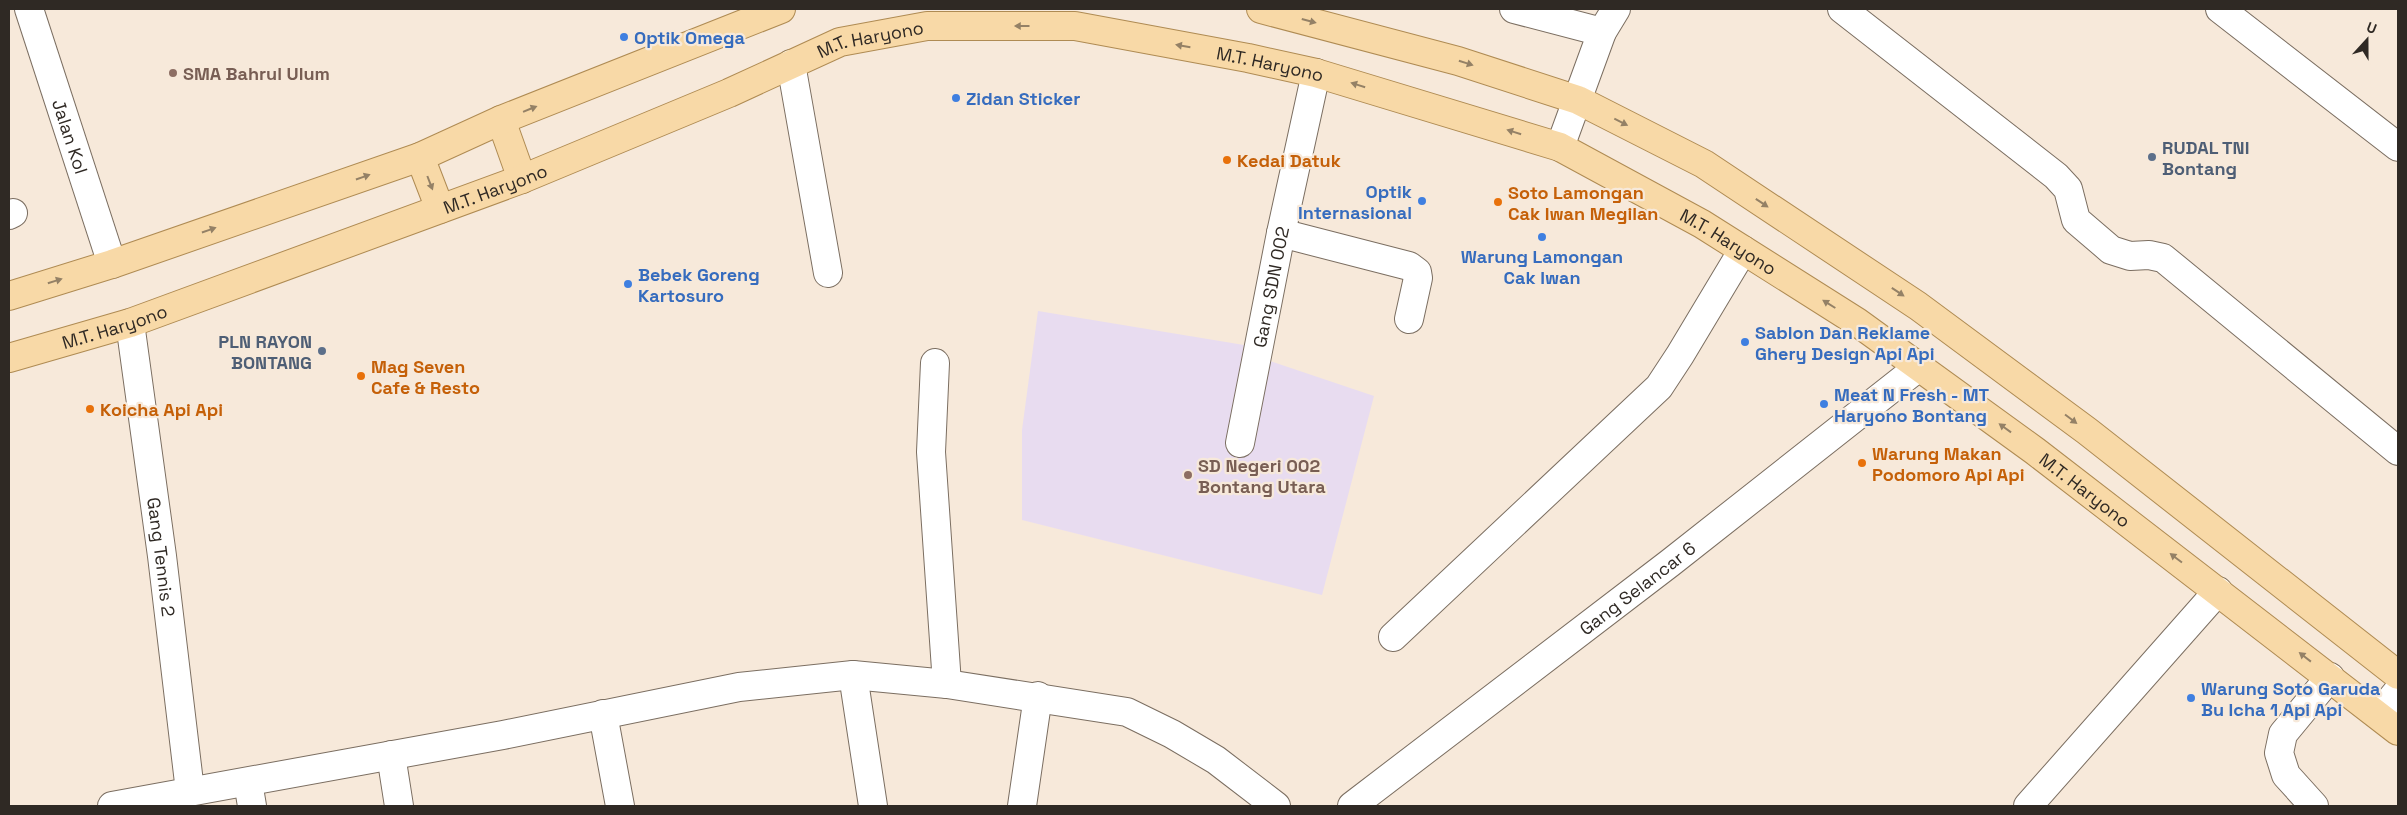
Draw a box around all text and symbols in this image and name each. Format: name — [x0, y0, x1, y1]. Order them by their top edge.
street label: M.T. Haryono — [813, 15, 925, 63]
north arrow — [2342, 15, 2392, 65]
one-way arrow — [1301, 17, 1316, 25]
text: U — [2364, 18, 2379, 38]
one-way arrow — [1014, 22, 1030, 30]
place label: Optik Omega — [634, 26, 745, 49]
marker: Optik Omega — [618, 31, 630, 43]
one-way arrow — [1175, 41, 1191, 49]
street label: M.T. Haryono — [1215, 41, 1327, 86]
one-way arrow — [1458, 60, 1473, 67]
place label: SMA Bahrul Ulum — [183, 62, 330, 85]
marker: SMA Bahrul Ulum — [167, 67, 179, 79]
one-way arrow — [1351, 81, 1366, 89]
place label: Zidan Sticker — [966, 87, 1080, 110]
marker: Zidan Sticker — [950, 92, 962, 104]
street label: Jalan Kol — [48, 96, 93, 177]
one-way arrow — [522, 105, 537, 112]
one-way arrow — [1614, 118, 1629, 126]
one-way arrow — [1506, 128, 1521, 136]
place label: RUDAL TNI Bontang — [2162, 136, 2249, 180]
place label: Kedai Datuk — [1237, 149, 1341, 172]
marker: RUDAL TNI Bontang — [2146, 151, 2158, 163]
marker: Kedai Datuk — [1221, 154, 1233, 166]
street label: M.T. Haryono — [440, 158, 550, 218]
one-way arrow — [356, 173, 371, 181]
one-way arrow — [426, 176, 434, 191]
place label: Optik Internasional — [1298, 180, 1412, 224]
place label: Soto Lamongan Cak Iwan Megilan — [1508, 181, 1658, 225]
marker: Optik Internasional — [1416, 195, 1428, 207]
marker: Soto Lamongan Cak Iwan Megilan — [1492, 196, 1504, 208]
one-way arrow — [1755, 198, 1769, 207]
street label: M.T. Haryono — [1676, 203, 1781, 280]
street label: Gang SDN 002 — [1247, 224, 1294, 349]
one-way arrow — [202, 226, 217, 233]
marker: Warung Lamongan Cak Iwan — [1536, 231, 1548, 243]
place label: Warung Lamongan Cak Iwan — [1461, 245, 1623, 289]
place label: Bebek Goreng Kartosuro — [638, 263, 760, 307]
one-way arrow — [48, 277, 63, 285]
marker: Bebek Goreng Kartosuro — [622, 278, 634, 290]
one-way arrow — [1891, 287, 1904, 297]
street label: M.T. Haryono — [59, 299, 170, 354]
one-way arrow — [1823, 300, 1836, 309]
place label: Sablon Dan Reklame Ghery Design Api Api — [1755, 321, 1934, 365]
place label: PLN RAYON BONTANG — [218, 330, 312, 374]
marker: Sablon Dan Reklame Ghery Design Api Api — [1739, 336, 1751, 348]
marker: PLN RAYON BONTANG — [316, 345, 328, 357]
place label: Mag Seven Cafe & Resto — [371, 355, 480, 399]
marker: Mag Seven Cafe & Resto — [355, 370, 367, 382]
place label: Meat N Fresh - MT Haryono Bontang — [1834, 383, 1990, 427]
place label: Koicha Api Api — [100, 398, 223, 421]
marker: Meat N Fresh - MT Haryono Bontang — [1818, 398, 1830, 410]
marker: Koicha Api Api — [84, 403, 96, 415]
one-way arrow — [2064, 414, 2078, 424]
one-way arrow — [1998, 423, 2012, 433]
place label: Warung Makan Podomoro Api Api — [1872, 442, 2024, 486]
street label: M.T. Haryono — [2035, 447, 2135, 532]
place label: SD Negeri 002 Bontang Utara — [1198, 454, 1326, 498]
marker: Warung Makan Podomoro Api Api — [1856, 457, 1868, 469]
marker: SD Negeri 002 Bontang Utara — [1182, 469, 1194, 481]
street label: Gang Tennis 2 — [143, 496, 181, 618]
street label: Gang Selancar 6 — [1574, 536, 1700, 640]
one-way arrow — [2170, 553, 2183, 564]
one-way arrow — [2299, 652, 2312, 663]
place label: Warung Soto Garuda Bu Icha 1 Api Api — [2201, 677, 2381, 721]
marker: Warung Soto Garuda Bu Icha 1 Api Api — [2185, 692, 2197, 704]

